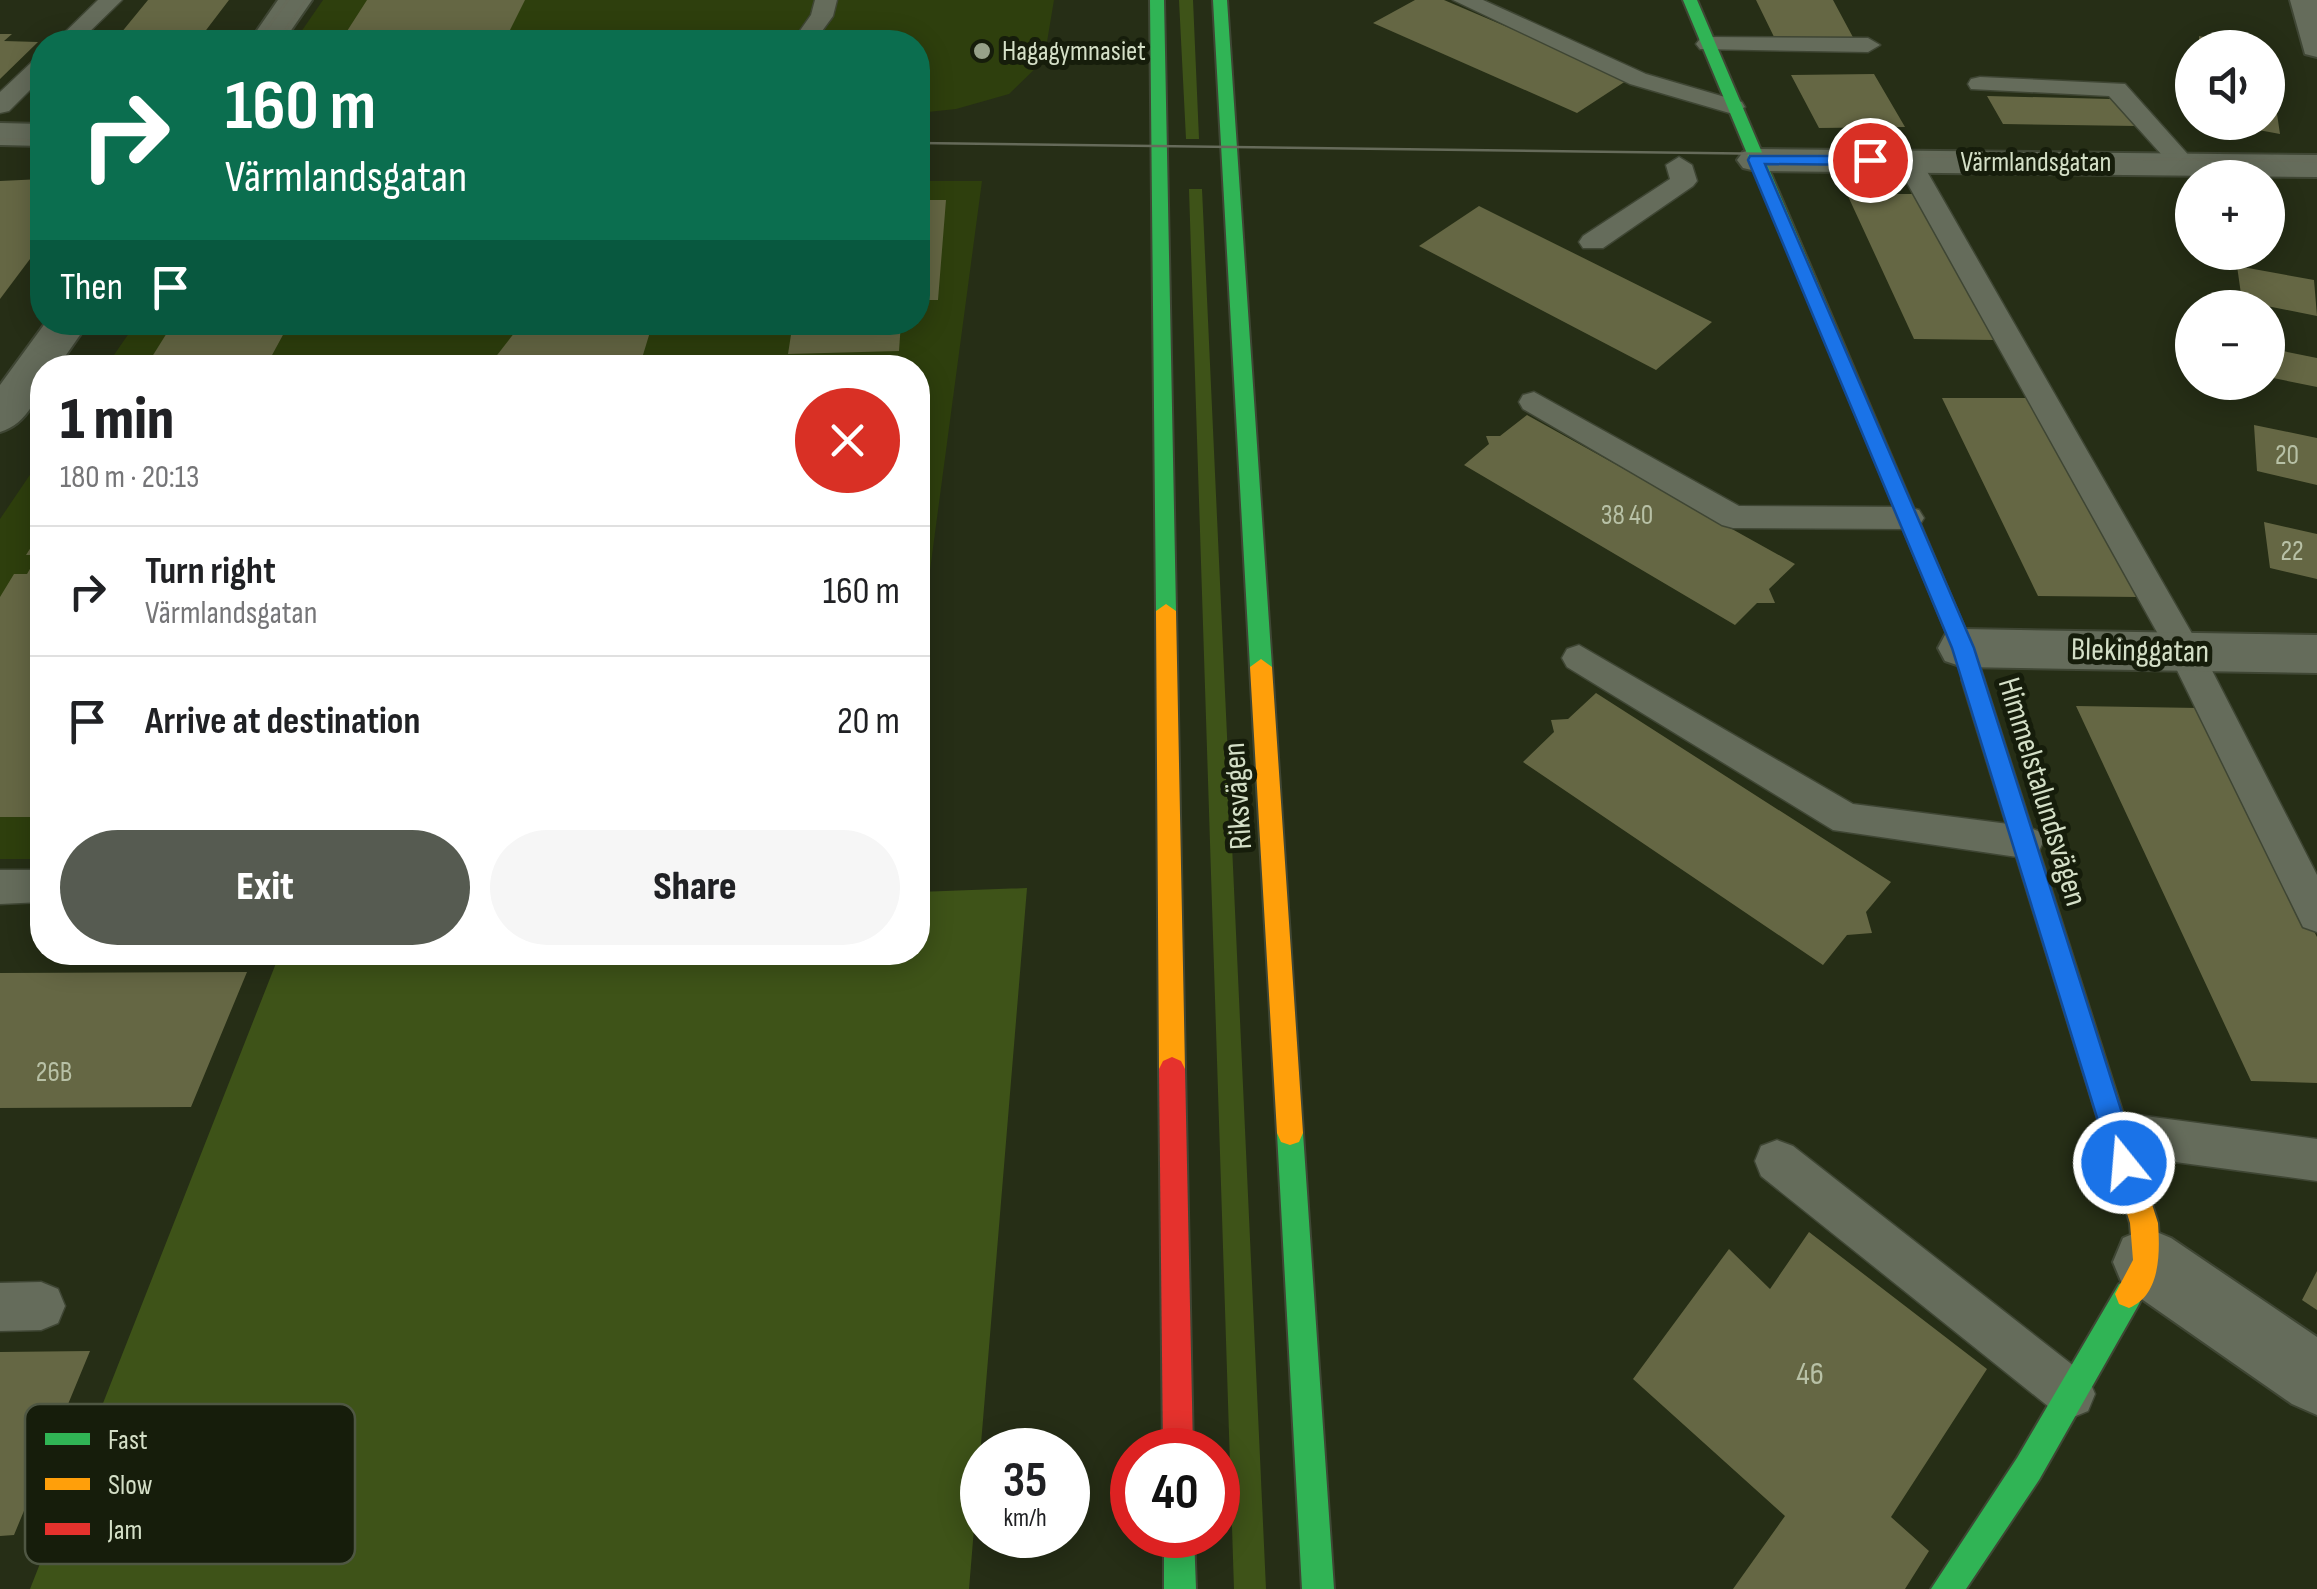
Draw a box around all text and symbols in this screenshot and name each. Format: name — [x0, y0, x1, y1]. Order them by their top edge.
map controls — [2175, 30, 2285, 400]
button: sound — [2175, 30, 2285, 140]
place label: Hagagymnasiet — [1002, 35, 1146, 68]
marker: Hagagymnasiet — [971, 40, 993, 62]
text: 160 m — [225, 65, 376, 149]
icon: right — [60, 70, 190, 200]
pin — [1828, 118, 1913, 203]
icon: arrive — [1843, 133, 1898, 188]
street label: Värmlandsgatan — [1961, 146, 2111, 179]
text: Värmlandsgatan — [225, 150, 467, 205]
button: + — [2175, 160, 2285, 270]
icon: arrive — [143, 260, 198, 315]
text: Then — [60, 265, 123, 310]
button: − — [2175, 290, 2285, 400]
text: 1 min — [60, 384, 174, 456]
button: close — [795, 388, 900, 493]
house number: 20 — [2275, 439, 2299, 472]
text: 180 m · 20:13 — [60, 458, 199, 497]
house number: 38 40 — [1601, 499, 1653, 532]
house number: 22 — [2280, 535, 2304, 568]
text: Turn right — [145, 549, 276, 594]
icon: right — [60, 564, 115, 619]
text: 160 m — [823, 569, 900, 614]
text: Värmlandsgatan — [145, 594, 317, 633]
street label: Blekinggatan — [2071, 630, 2209, 672]
street label: Himmelstalundsvägen — [1989, 673, 2095, 911]
icon: arrive — [60, 694, 115, 749]
text: Arrive at destination — [145, 699, 420, 744]
text: 20 m — [837, 699, 900, 744]
street label: Riksvägen — [1215, 741, 1261, 851]
button: Exit — [60, 830, 470, 945]
button: Share — [490, 830, 900, 945]
house number: 26B — [36, 1056, 72, 1089]
position arrow — [2072, 1111, 2176, 1215]
house number: 46 — [1796, 1355, 1824, 1394]
legend — [25, 1404, 355, 1564]
text: Fast — [108, 1424, 147, 1457]
speed limit sign: 40 — [1110, 1428, 1240, 1558]
text: 35 — [1003, 1451, 1047, 1511]
text: Slow — [108, 1469, 153, 1502]
text: km/h — [1003, 1503, 1047, 1534]
text: Jam — [107, 1514, 143, 1547]

